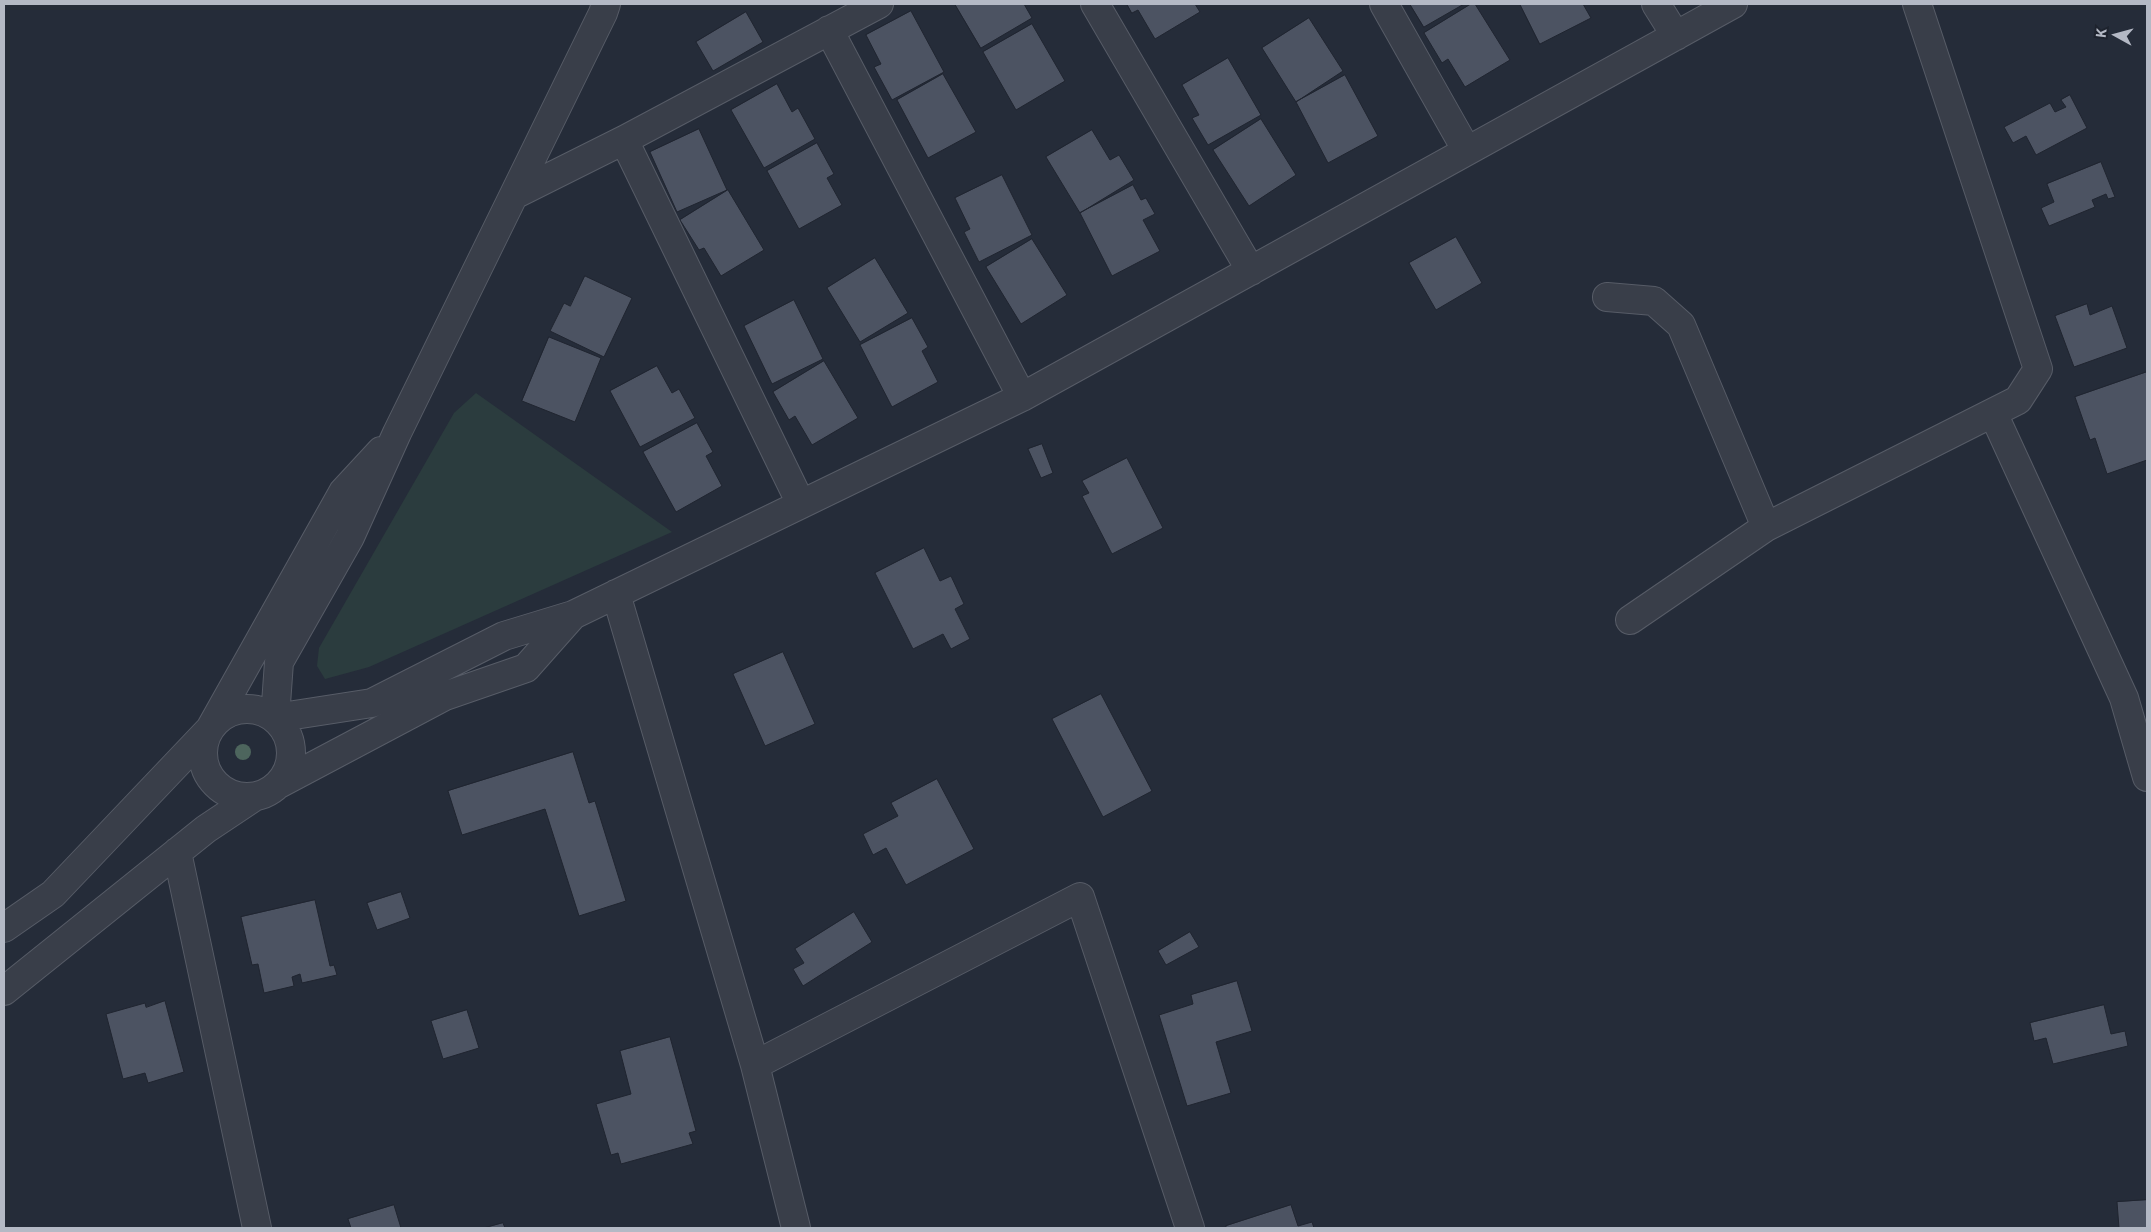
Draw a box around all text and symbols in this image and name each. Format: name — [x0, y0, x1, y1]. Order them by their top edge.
north arrow — [2091, 10, 2141, 60]
text: K — [2091, 27, 2111, 39]

